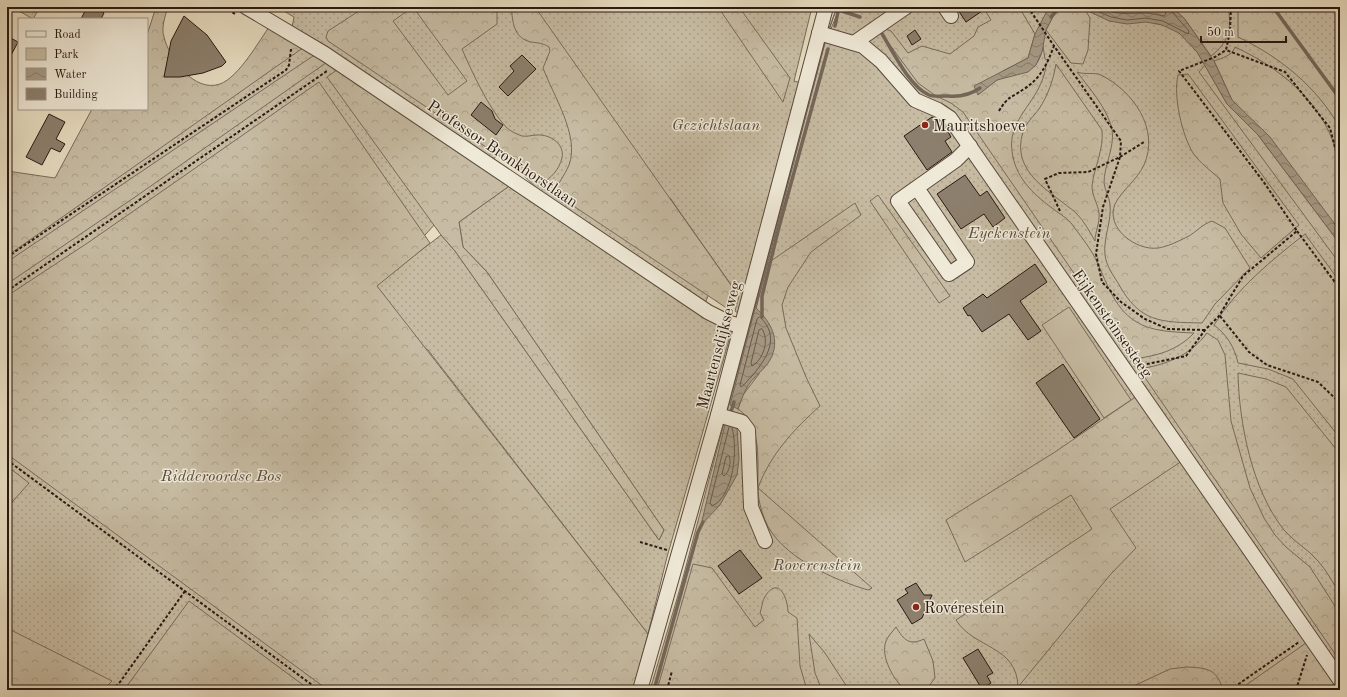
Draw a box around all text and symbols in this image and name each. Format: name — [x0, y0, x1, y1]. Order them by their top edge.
legend — [18, 18, 148, 110]
scale bar — [1201, 18, 1286, 44]
text: 50 m — [1207, 26, 1234, 39]
text: Road — [54, 29, 81, 41]
text: Park — [54, 49, 79, 61]
text: Water — [54, 69, 87, 81]
text: Building — [54, 89, 98, 101]
street label: Professor Bronkhorstlaan — [424, 98, 580, 211]
park label: Gezichtslaan — [672, 118, 760, 134]
place label: Mauritshoeve — [933, 119, 1025, 135]
marker: Mauritshoeve — [920, 120, 930, 130]
park label: Eyckenstein — [967, 226, 1050, 242]
street label: Eijkensteinsesteeg — [1068, 267, 1155, 381]
street label: Maartensdijkseweg — [695, 279, 745, 412]
park label: Ridderoordse Bos — [160, 469, 281, 485]
park label: Roverenstein — [772, 558, 861, 574]
place label: Rovérestein — [924, 601, 1005, 617]
marker: Rovérestein — [911, 602, 921, 612]

